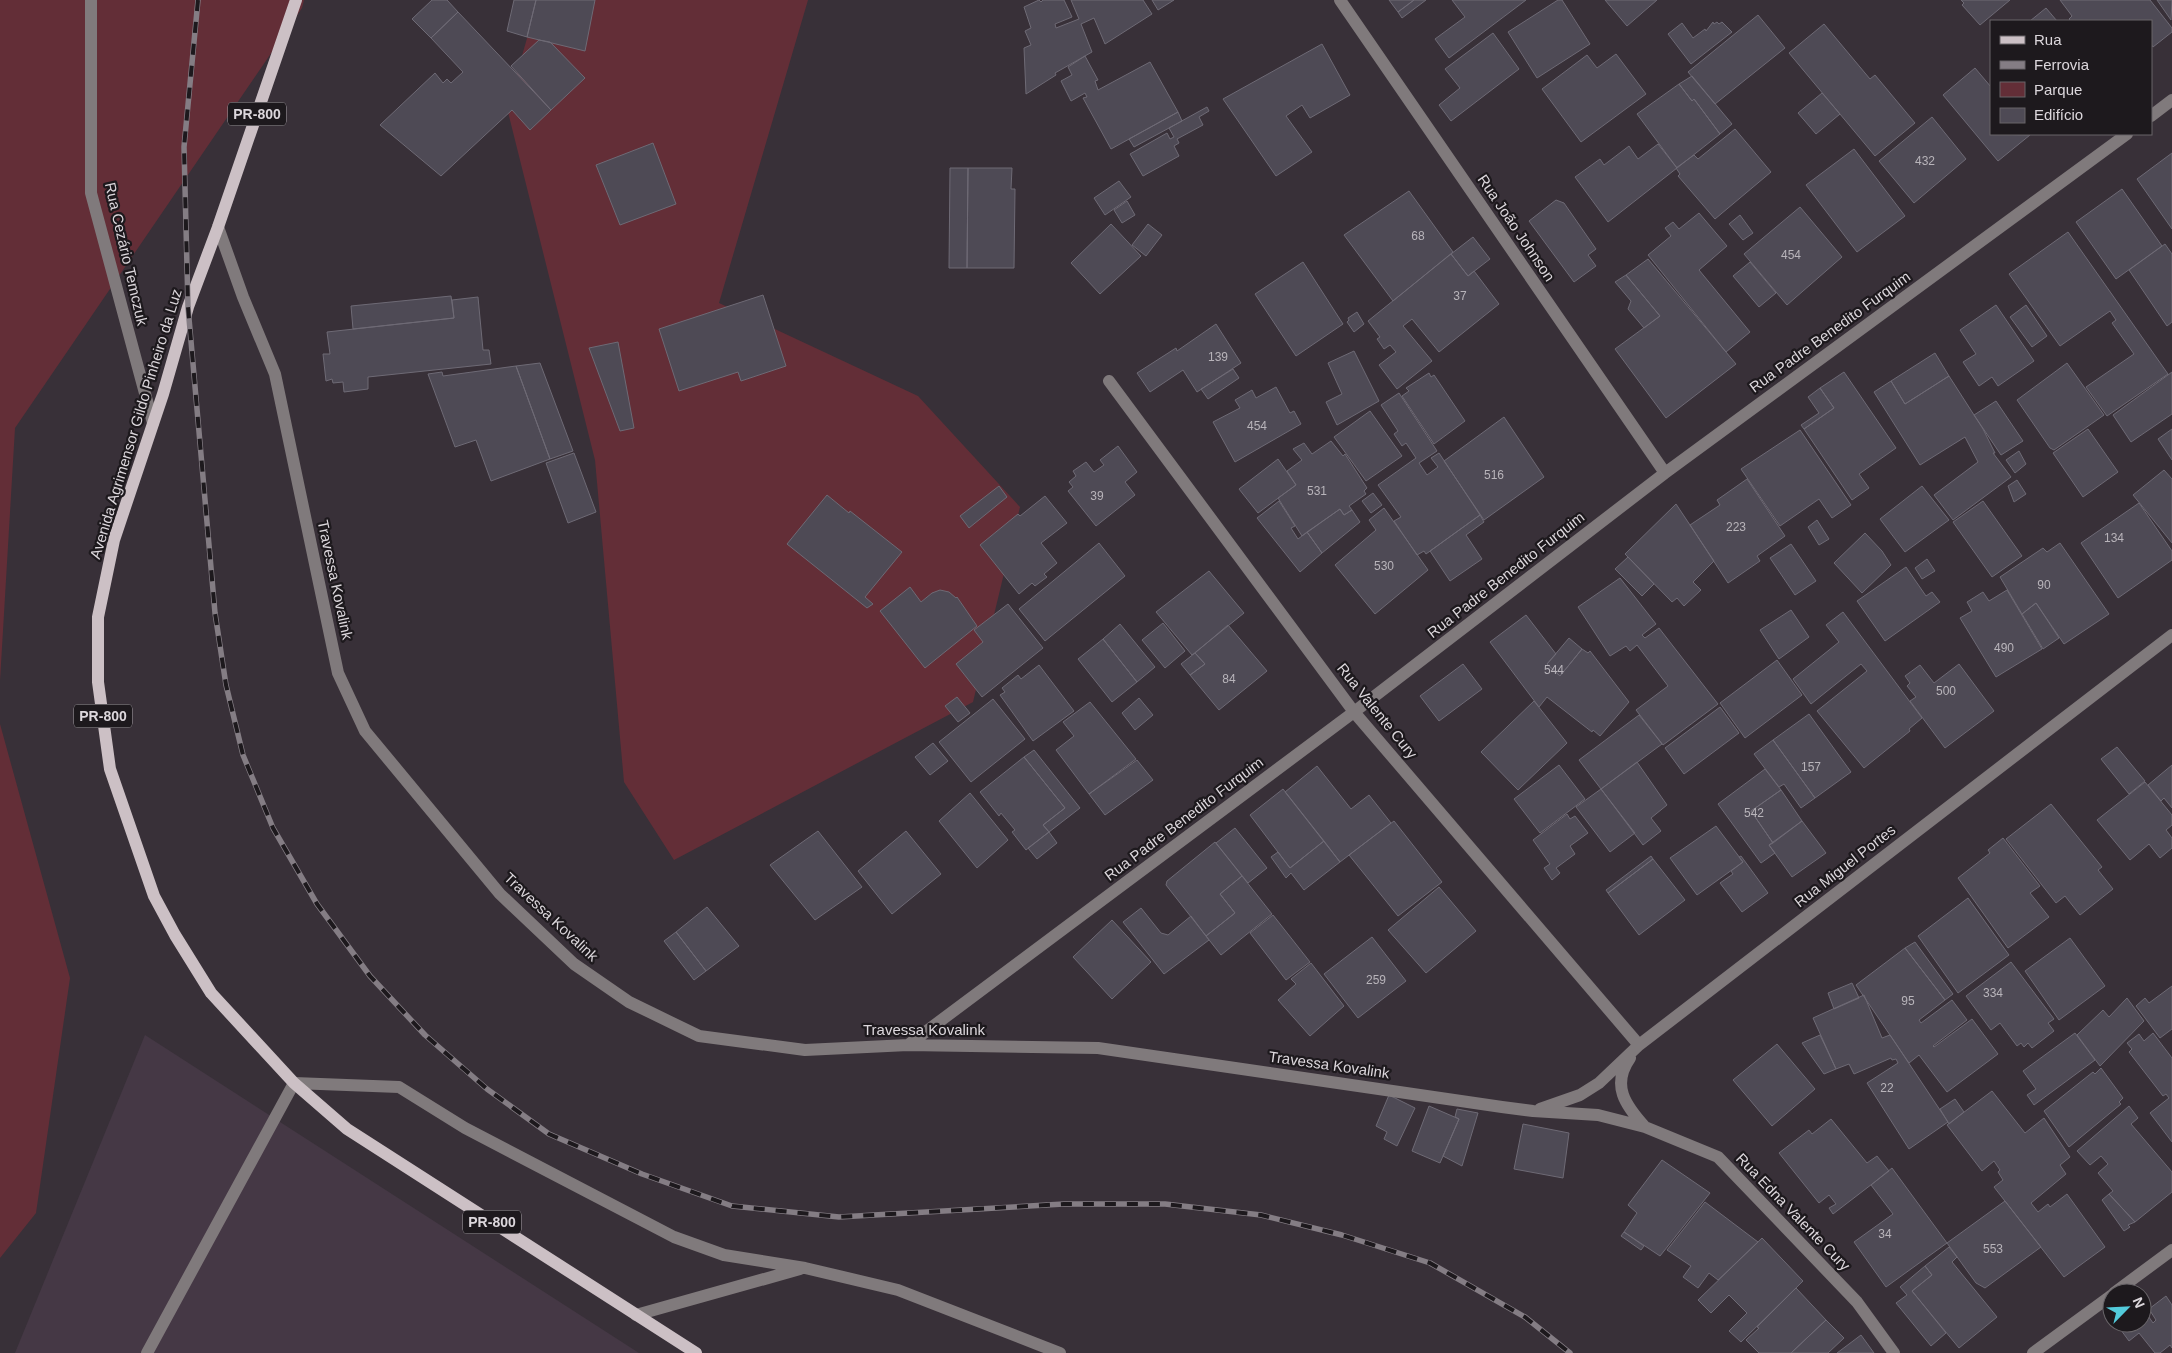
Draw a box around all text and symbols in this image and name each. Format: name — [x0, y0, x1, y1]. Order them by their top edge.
legend — [1990, 20, 2152, 135]
text: Rua — [2034, 31, 2062, 48]
text: Ferrovia — [2034, 56, 2090, 73]
text: Parque — [2034, 81, 2082, 98]
road number: PR-800 — [228, 102, 286, 126]
text: Edifício — [2034, 106, 2083, 123]
house number: 432 — [1915, 154, 1935, 168]
street label: Rua João Johnson — [1474, 171, 1558, 284]
street label: Rua Cezário Temczuk — [102, 181, 151, 328]
house number: 68 — [1411, 229, 1425, 243]
house number: 454 — [1781, 248, 1801, 262]
street label: Rua Padre Benedito Furquim — [1746, 268, 1913, 396]
street label: Avenida Agrimensor Gildo Pinheiro da Luz — [86, 287, 185, 561]
house number: 37 — [1453, 289, 1467, 303]
house number: 139 — [1208, 350, 1228, 364]
house number: 454 — [1247, 419, 1267, 433]
house number: 516 — [1484, 468, 1504, 482]
house number: 531 — [1307, 484, 1327, 498]
house number: 39 — [1090, 489, 1104, 503]
street label: Rua Padre Benedito Furquim — [1424, 508, 1587, 641]
street label: Travessa Kovalink — [314, 518, 357, 642]
house number: 223 — [1726, 520, 1746, 534]
house number: 134 — [2104, 531, 2124, 545]
house number: 530 — [1374, 559, 1394, 573]
house number: 90 — [2037, 578, 2051, 592]
house number: 490 — [1994, 641, 2014, 655]
street label: Rua Valente Cury — [1334, 660, 1421, 762]
house number: 544 — [1544, 663, 1564, 677]
house number: 84 — [1222, 672, 1236, 686]
house number: 500 — [1936, 684, 1956, 698]
road number: PR-800 — [74, 704, 132, 728]
street label: Rua Padre Benedito Furquim — [1101, 753, 1266, 884]
house number: 157 — [1801, 760, 1821, 774]
house number: 542 — [1744, 806, 1764, 820]
street label: Rua Miguel Portes — [1791, 821, 1899, 910]
street label: Travessa Kovalink — [501, 869, 602, 965]
house number: 259 — [1366, 973, 1386, 987]
house number: 334 — [1983, 986, 2003, 1000]
house number: 95 — [1901, 994, 1915, 1008]
street label: Travessa Kovalink — [863, 1021, 985, 1038]
street label: Travessa Kovalink — [1267, 1048, 1391, 1081]
house number: 22 — [1880, 1081, 1894, 1095]
street label: Rua Edna Valente Cury — [1733, 1149, 1854, 1274]
road number: PR-800 — [463, 1210, 521, 1234]
house number: 34 — [1878, 1227, 1892, 1241]
house number: 553 — [1983, 1242, 2003, 1256]
north arrow — [2102, 1283, 2152, 1333]
text: N — [2130, 1295, 2148, 1311]

